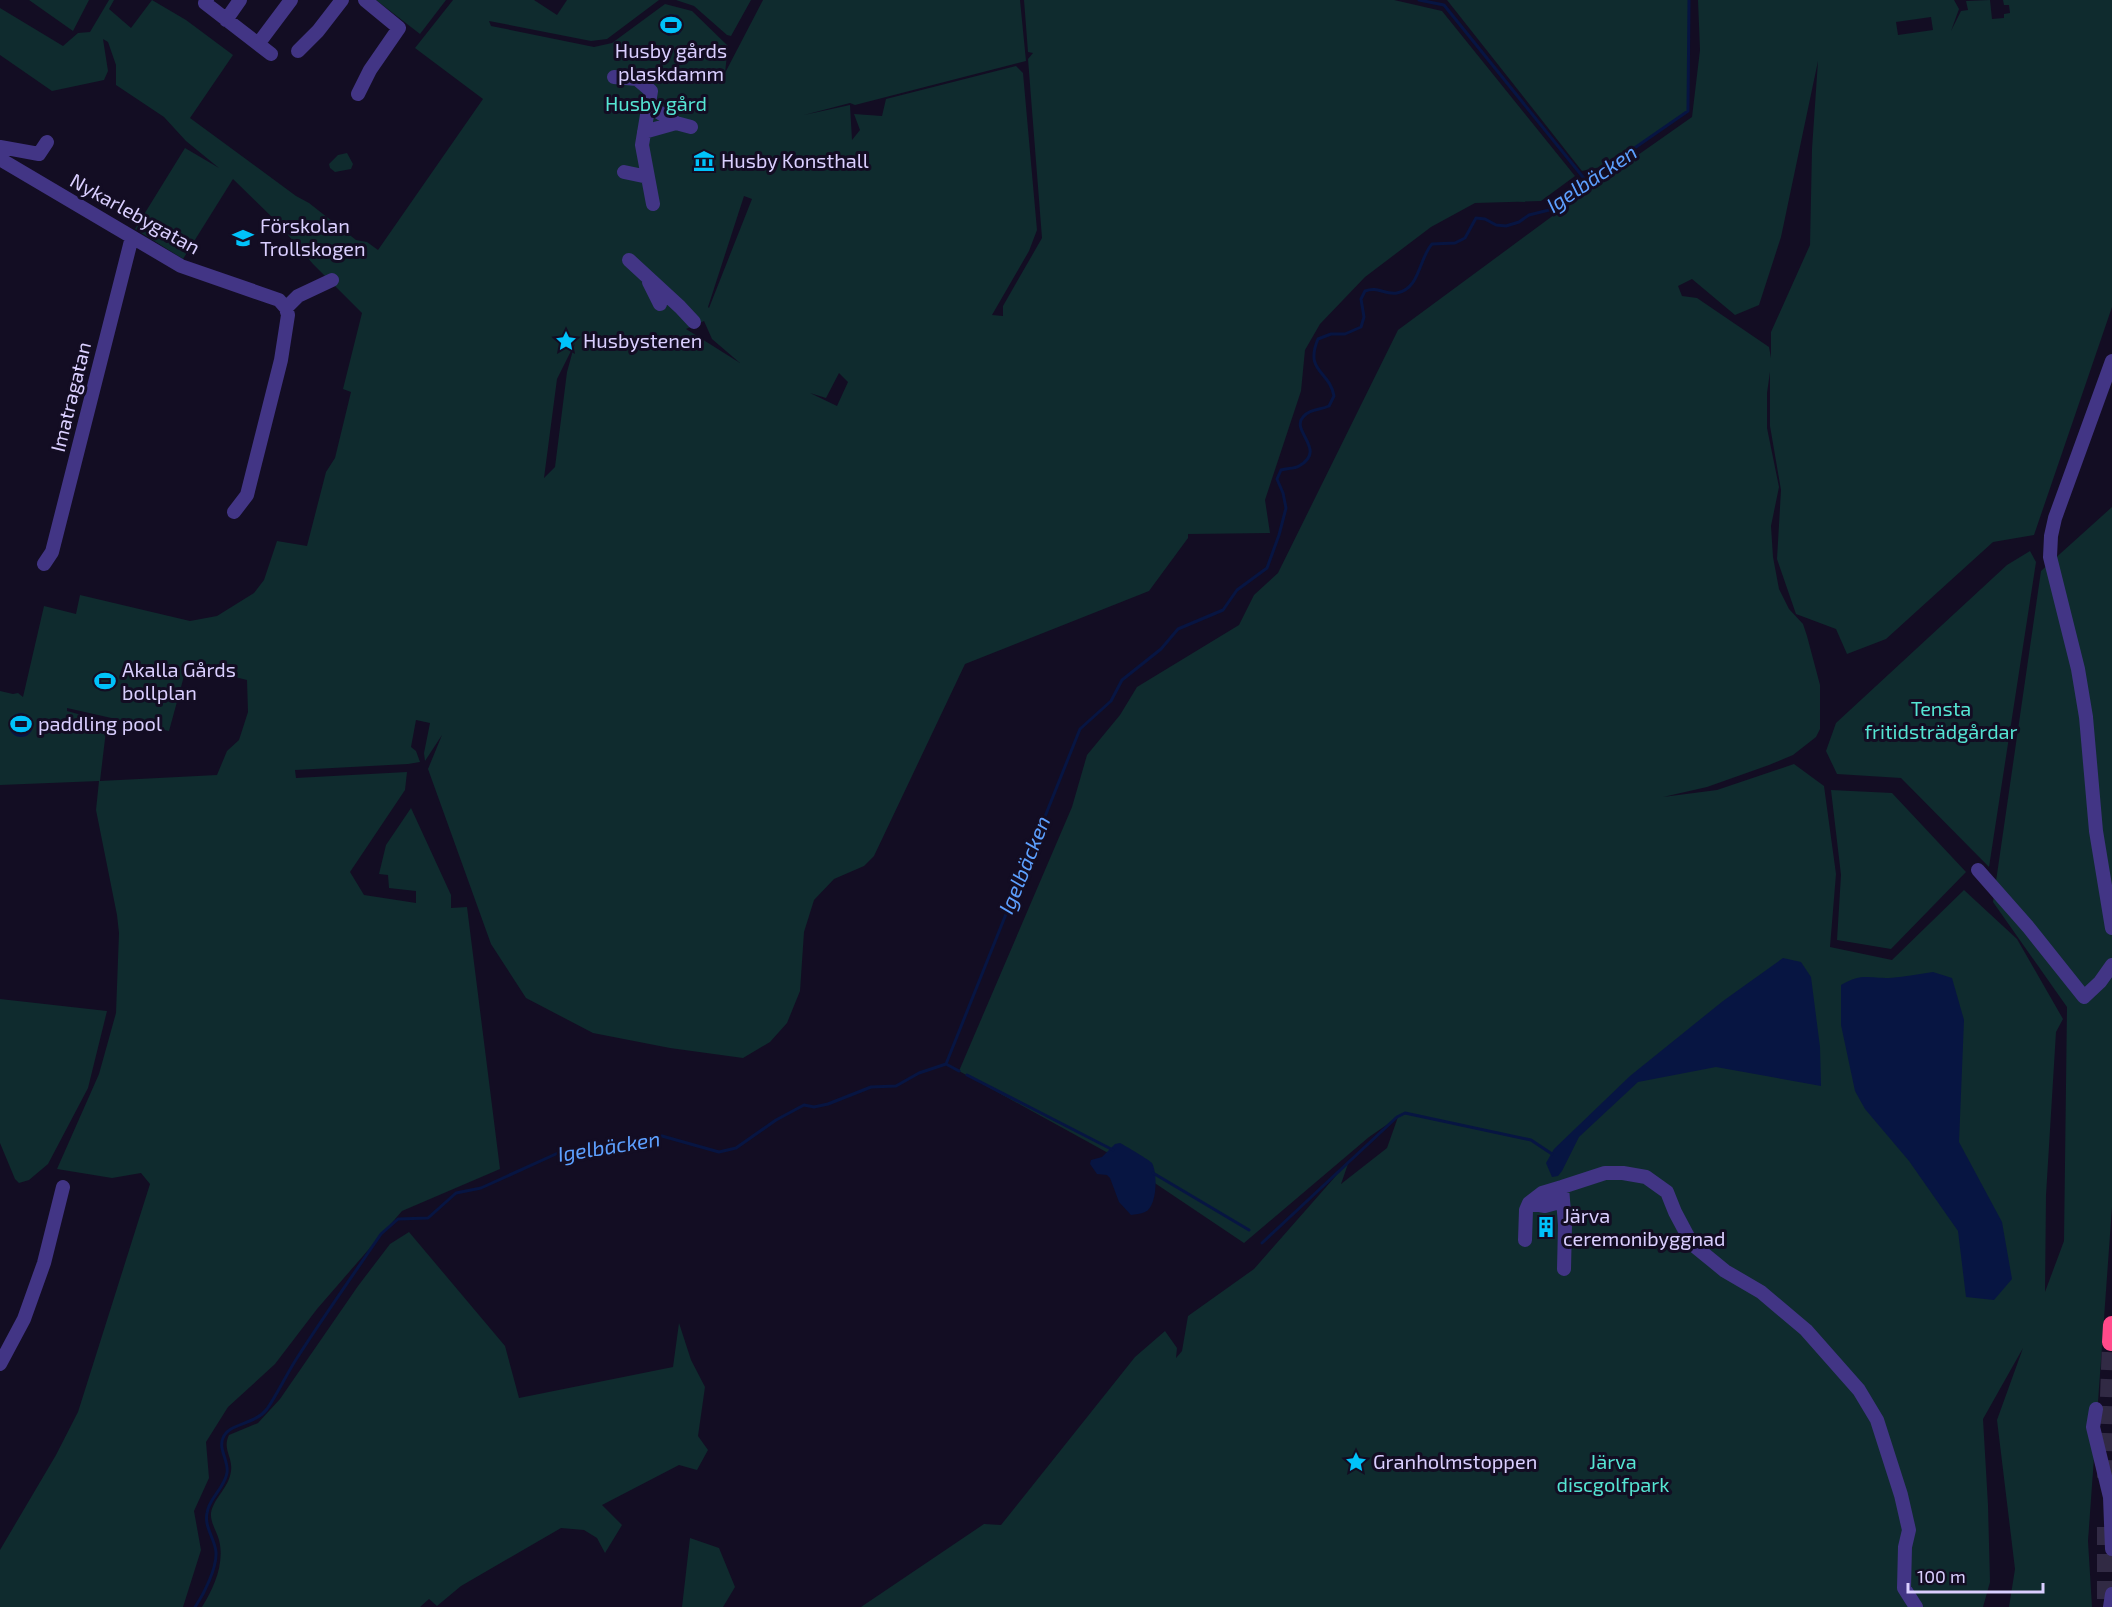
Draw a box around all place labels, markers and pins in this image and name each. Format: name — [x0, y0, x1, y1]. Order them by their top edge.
sports icon: Husby gårds plaskdamm — [659, 13, 683, 37]
place label: Husby gårds plaskdamm — [615, 38, 727, 85]
place label: Husby Konsthall — [721, 148, 869, 172]
museum icon: Husby Konsthall — [692, 149, 716, 173]
place label: Förskolan Trollskogen — [260, 213, 366, 260]
school or university icon: Förskolan Trollskogen — [231, 226, 255, 250]
place label: Husbystenen — [583, 328, 702, 352]
place icon: Husbystenen — [554, 329, 578, 353]
place label: Akalla Gårds bollplan — [122, 657, 236, 704]
sports icon: Akalla Gårds bollplan — [93, 669, 117, 693]
place label: paddling pool — [38, 711, 162, 735]
sports icon: paddling pool — [9, 712, 33, 736]
place label: Järva ceremonibyggnad — [1563, 1203, 1725, 1250]
building icon: Järva ceremonibyggnad — [1534, 1215, 1558, 1239]
place label: Granholmstoppen — [1373, 1449, 1537, 1473]
place icon: Granholmstoppen — [1344, 1450, 1368, 1474]

